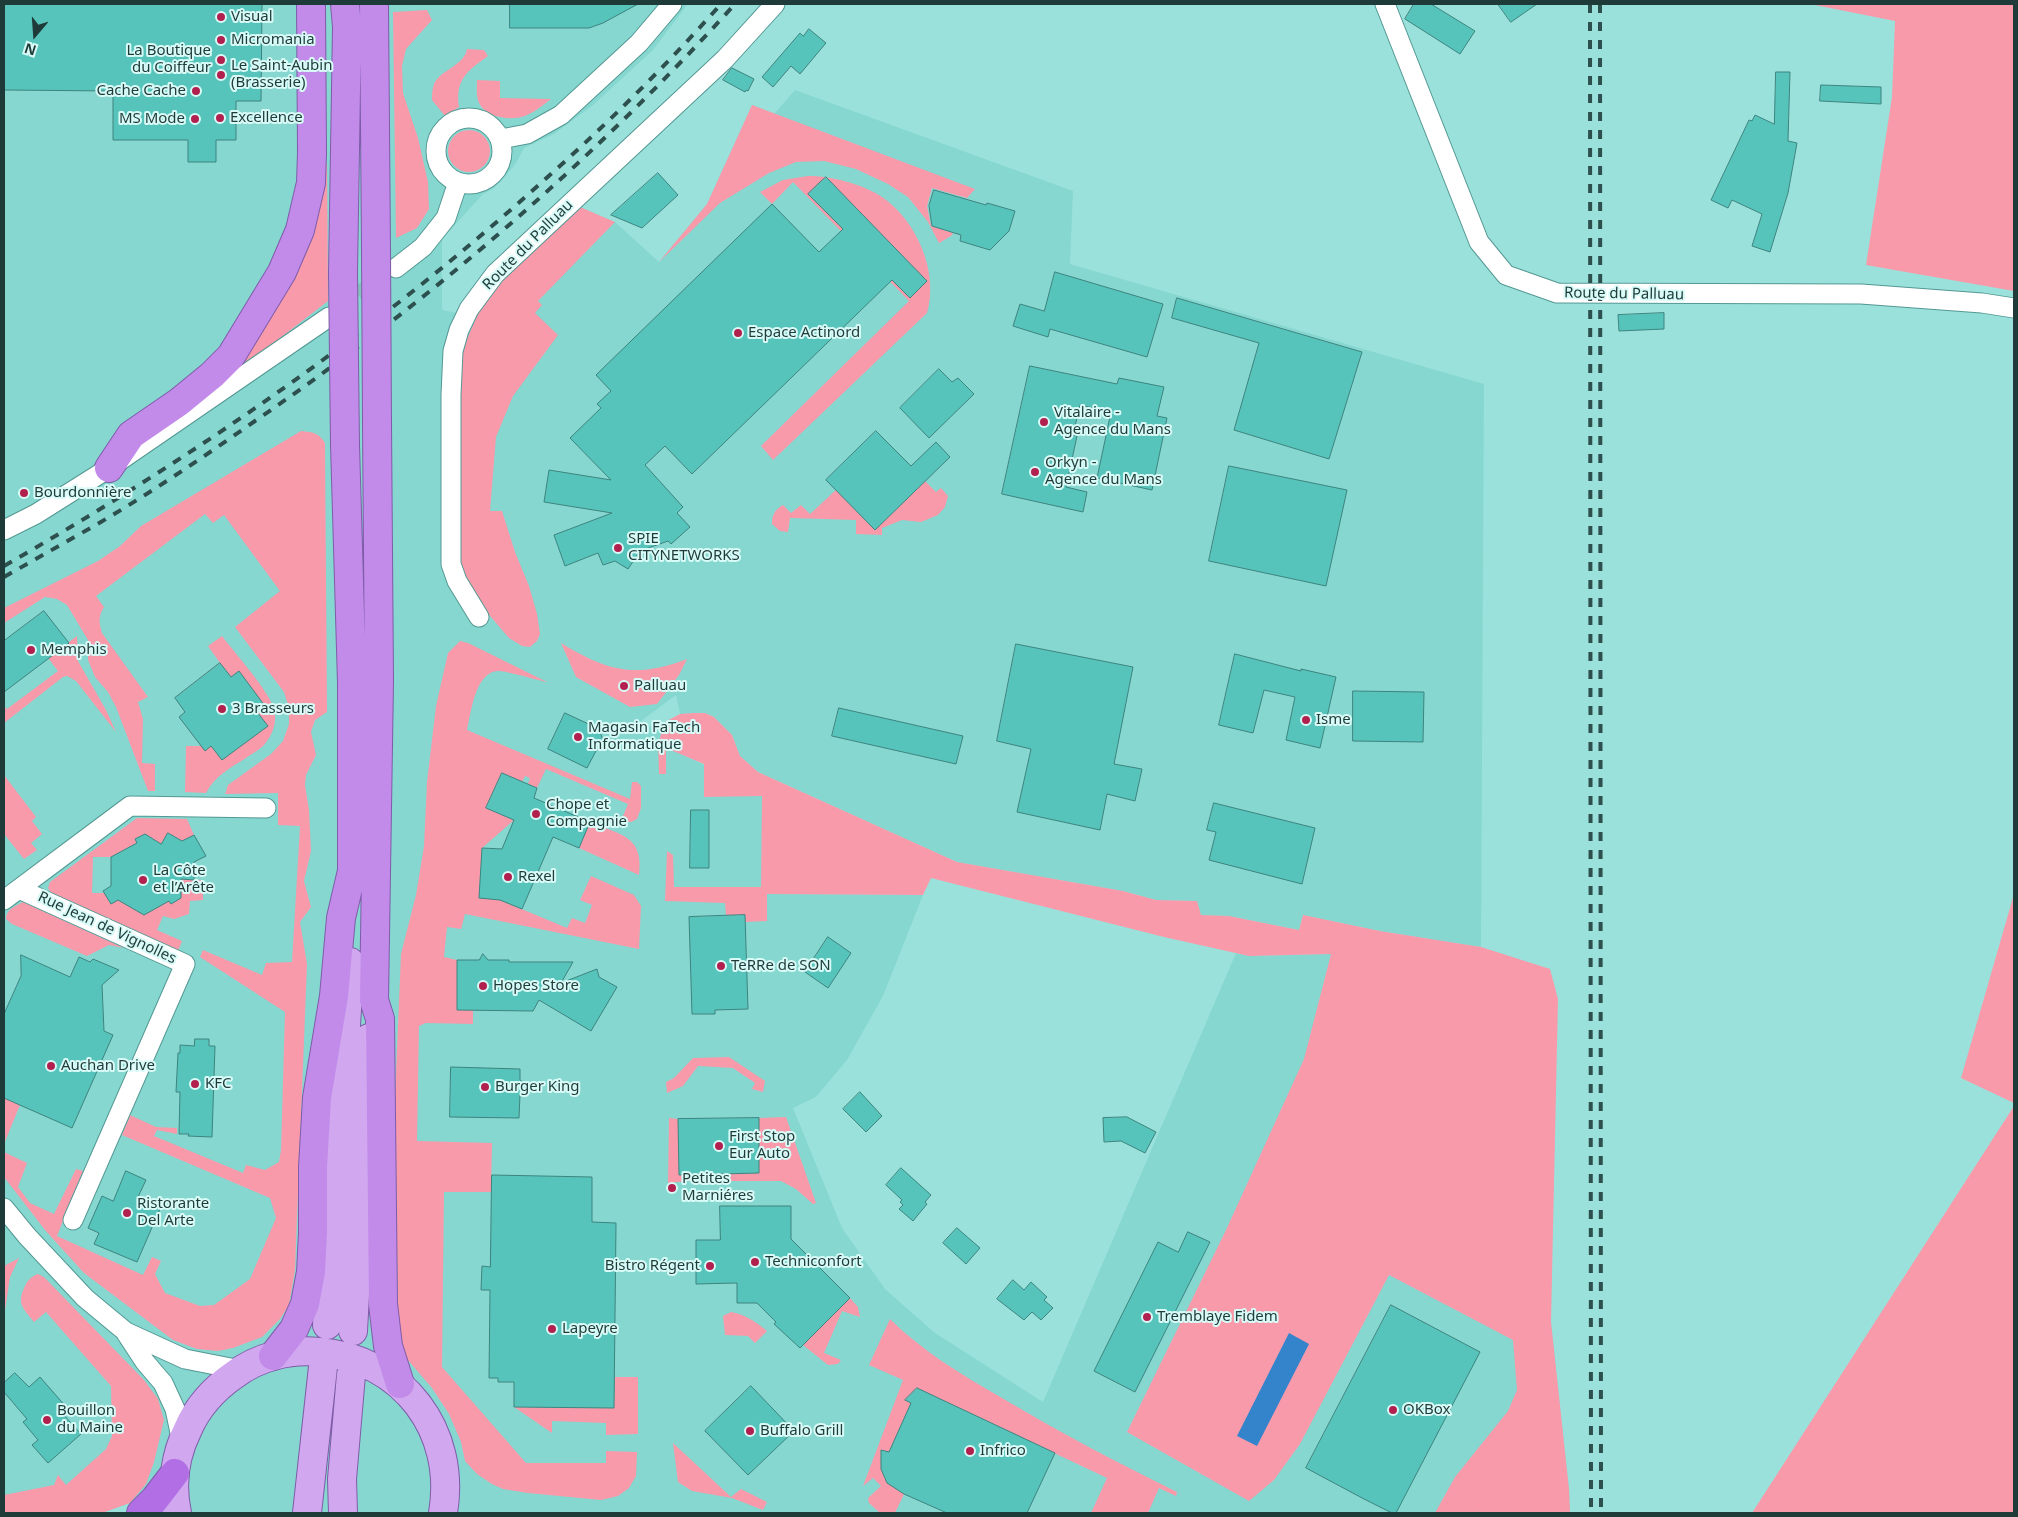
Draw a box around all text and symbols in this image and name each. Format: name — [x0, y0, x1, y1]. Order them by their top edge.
place label: Visual — [231, 8, 273, 26]
north arrow — [10, 10, 60, 60]
marker: Visual — [215, 11, 227, 23]
place label: Micromania — [231, 31, 315, 49]
marker: Micromania — [215, 34, 227, 46]
text: N — [22, 39, 39, 61]
place label: La Boutique du Coiffeur — [126, 42, 211, 77]
marker: La Boutique du Coiffeur — [215, 54, 227, 66]
place label: Le Saint-Aubin (Brasserie) — [231, 57, 332, 92]
marker: Le Saint-Aubin (Brasserie) — [215, 69, 227, 81]
place label: Cache Cache — [96, 82, 186, 100]
marker: Cache Cache — [190, 85, 202, 97]
place label: Excellence — [230, 109, 303, 127]
place label: MS Mode — [119, 110, 185, 128]
marker: Excellence — [214, 112, 226, 124]
marker: MS Mode — [189, 113, 201, 125]
street label: Route du Palluau — [479, 196, 577, 294]
street label: Route du Palluau — [1564, 284, 1684, 304]
place label: Espace Actinord — [748, 324, 860, 342]
marker: Espace Actinord — [732, 327, 744, 339]
place label: Vitalaire - Agence du Mans — [1054, 404, 1171, 439]
marker: Vitalaire - Agence du Mans — [1038, 416, 1050, 428]
place label: Orkyn - Agence du Mans — [1045, 454, 1162, 489]
marker: Orkyn - Agence du Mans — [1029, 466, 1041, 478]
place label: Bourdonnière — [34, 484, 132, 502]
marker: Bourdonnière — [18, 487, 30, 499]
place label: SPIE CITYNETWORKS — [628, 530, 740, 565]
marker: SPIE CITYNETWORKS — [612, 542, 624, 554]
place label: Memphis — [41, 641, 107, 659]
marker: Memphis — [25, 644, 37, 656]
place label: Palluau — [634, 677, 686, 695]
marker: Palluau — [618, 680, 630, 692]
place label: 3 Brasseurs — [232, 700, 314, 718]
marker: 3 Brasseurs — [216, 703, 228, 715]
place label: Isme — [1316, 711, 1351, 729]
marker: Isme — [1300, 714, 1312, 726]
place label: Magasin FaTech Informatique — [588, 719, 700, 754]
marker: Magasin FaTech Informatique — [572, 731, 584, 743]
place label: Chope et Compagnie — [546, 796, 627, 831]
marker: Chope et Compagnie — [530, 808, 542, 820]
place label: La Côte et l’Arête — [153, 862, 214, 897]
place label: Rexel — [518, 868, 555, 886]
marker: Rexel — [502, 871, 514, 883]
marker: La Côte et l’Arête — [137, 874, 149, 886]
street label: Rue Jean de Vignolles — [35, 888, 179, 968]
place label: TeRRe de SON — [731, 957, 831, 975]
marker: TeRRe de SON — [715, 960, 727, 972]
place label: Hopes Store — [493, 977, 579, 995]
marker: Hopes Store — [477, 980, 489, 992]
place label: Auchan Drive — [61, 1057, 155, 1075]
marker: Auchan Drive — [45, 1060, 57, 1072]
place label: KFC — [205, 1075, 232, 1093]
marker: KFC — [189, 1078, 201, 1090]
place label: Burger King — [495, 1078, 579, 1096]
marker: Burger King — [479, 1081, 491, 1093]
place label: First Stop Eur Auto — [729, 1128, 795, 1163]
marker: First Stop Eur Auto — [713, 1140, 725, 1152]
place label: Petites Marniéres — [682, 1170, 753, 1205]
marker: Petites Marniéres — [666, 1182, 678, 1194]
place label: Ristorante Del Arte — [137, 1195, 209, 1230]
marker: Ristorante Del Arte — [121, 1207, 133, 1219]
place label: Techniconfort — [765, 1253, 862, 1271]
marker: Techniconfort — [749, 1256, 761, 1268]
place label: Bistro Régent — [605, 1257, 700, 1275]
marker: Bistro Régent — [704, 1260, 716, 1272]
place label: Tremblaye Fidem — [1157, 1308, 1278, 1326]
marker: Tremblaye Fidem — [1141, 1311, 1153, 1323]
place label: Lapeyre — [562, 1320, 618, 1338]
marker: Lapeyre — [546, 1323, 558, 1335]
place label: OKBox — [1403, 1401, 1450, 1419]
place label: Bouillon du Maine — [57, 1402, 123, 1437]
marker: OKBox — [1387, 1404, 1399, 1416]
marker: Bouillon du Maine — [41, 1414, 53, 1426]
place label: Buffalo Grill — [760, 1422, 843, 1440]
marker: Buffalo Grill — [744, 1425, 756, 1437]
place label: Infrico — [980, 1442, 1026, 1460]
marker: Infrico — [964, 1445, 976, 1457]

